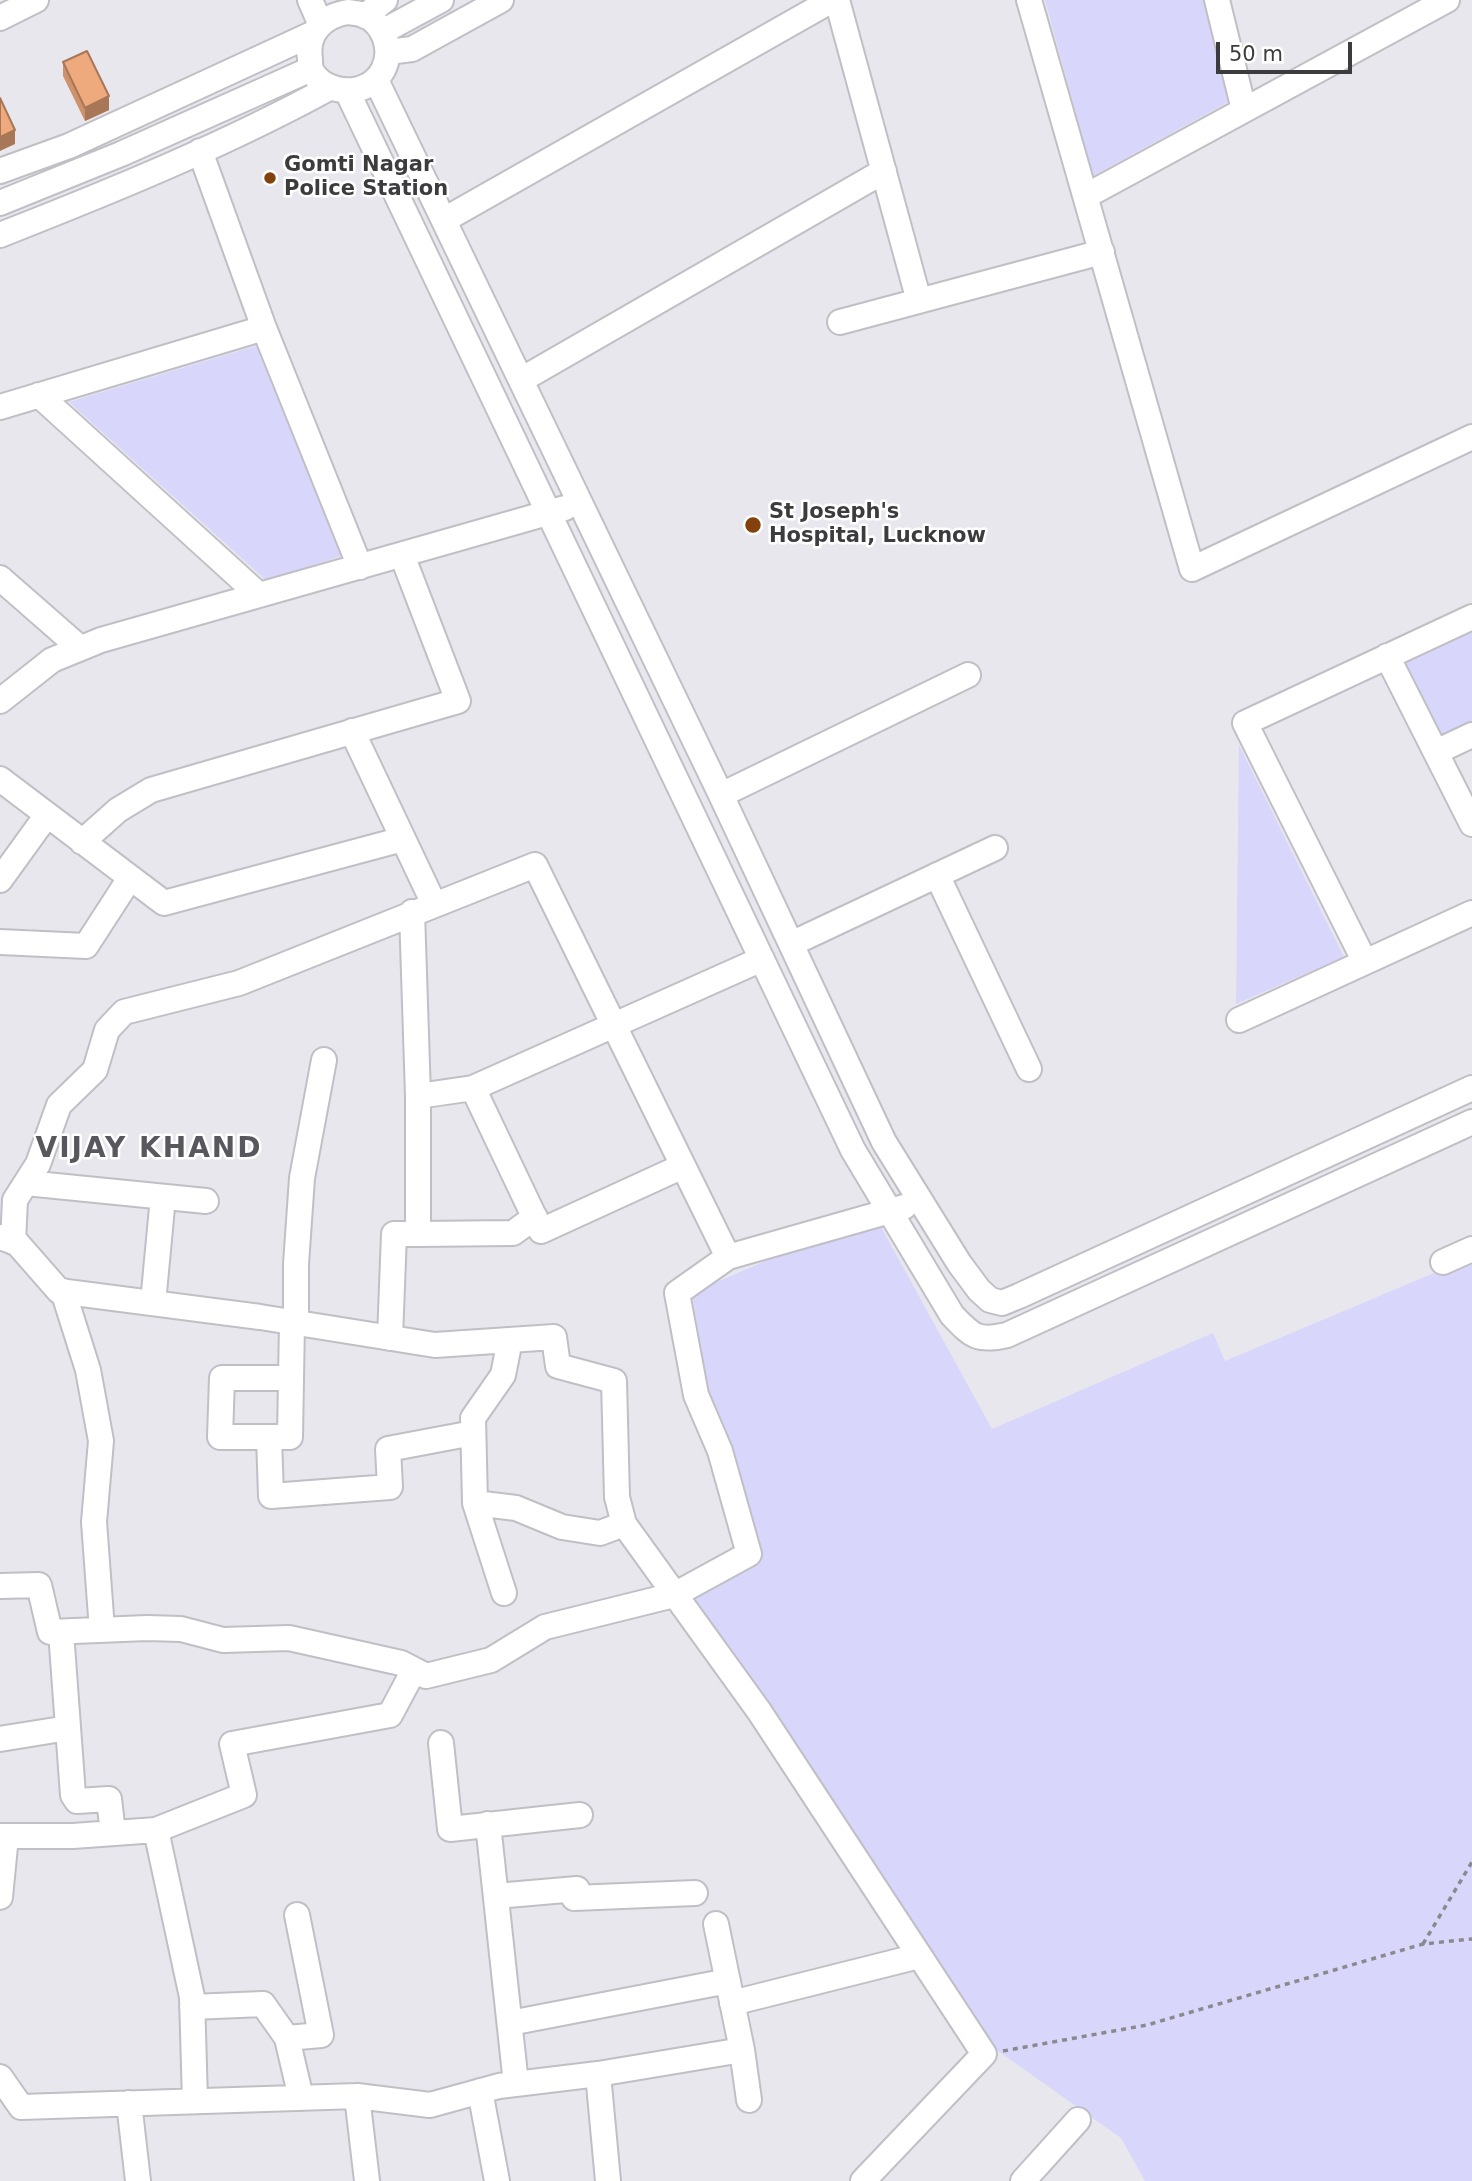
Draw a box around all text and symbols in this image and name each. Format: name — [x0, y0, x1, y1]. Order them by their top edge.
scale bar — [1220, 28, 1356, 72]
text: 50 m — [1229, 42, 1283, 66]
place label: Gomti Nagar Police Station — [284, 153, 448, 203]
marker: Gomti Nagar Police Station — [262, 170, 278, 186]
place label: St Joseph's Hospital, Lucknow — [769, 500, 986, 550]
marker: St Joseph's Hospital, Lucknow — [743, 515, 763, 535]
district label: VIJAY KHAND — [37, 1133, 261, 1167]

